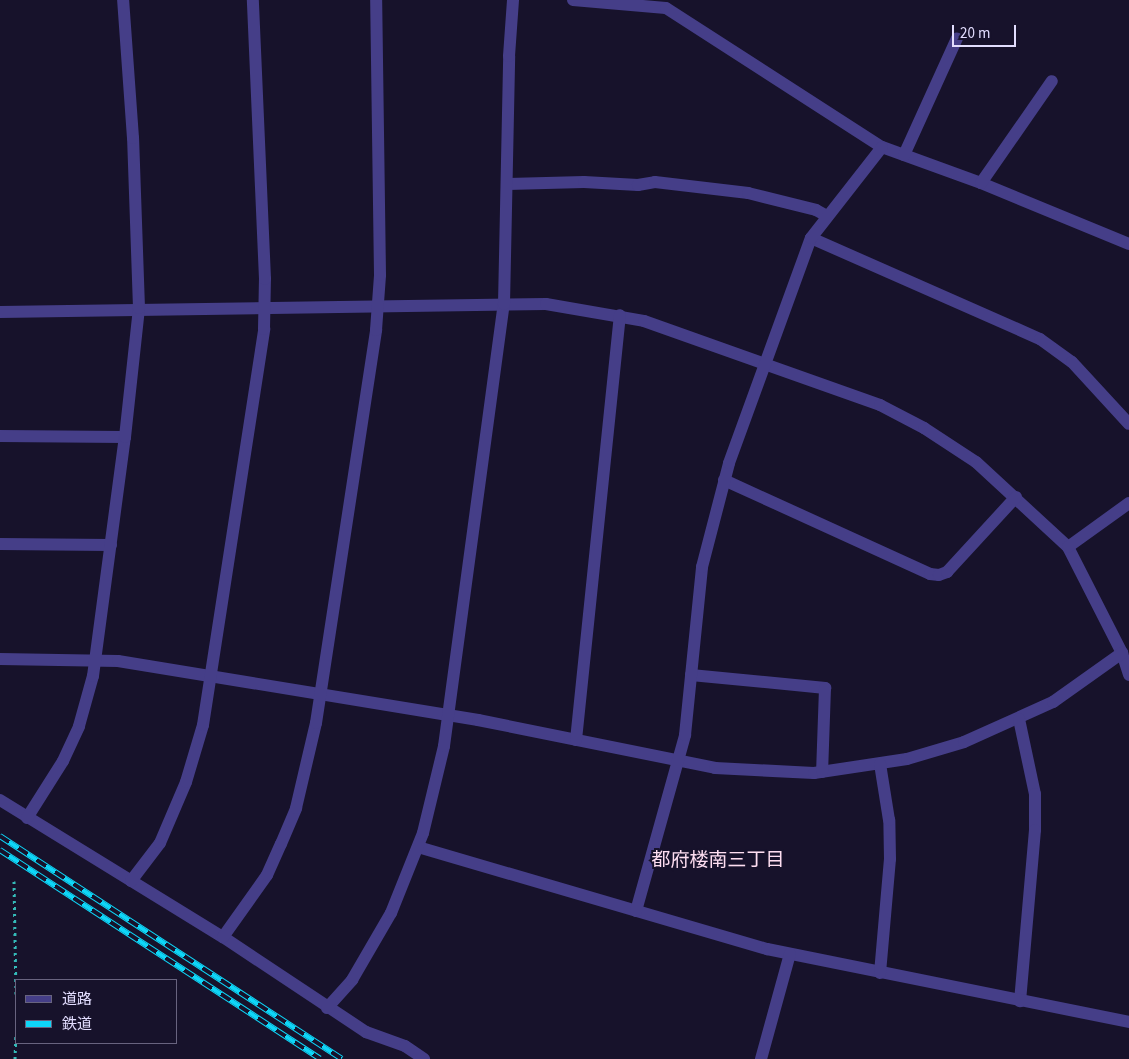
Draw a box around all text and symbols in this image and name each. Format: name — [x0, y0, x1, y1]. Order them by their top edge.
scale bar — [954, 15, 1018, 47]
text: 20 m — [960, 23, 990, 44]
district label: 都府楼南三丁目 — [652, 850, 784, 872]
legend — [15, 979, 178, 1044]
text: 道路 — [62, 989, 92, 1010]
text: 鉄道 — [62, 1014, 92, 1035]

